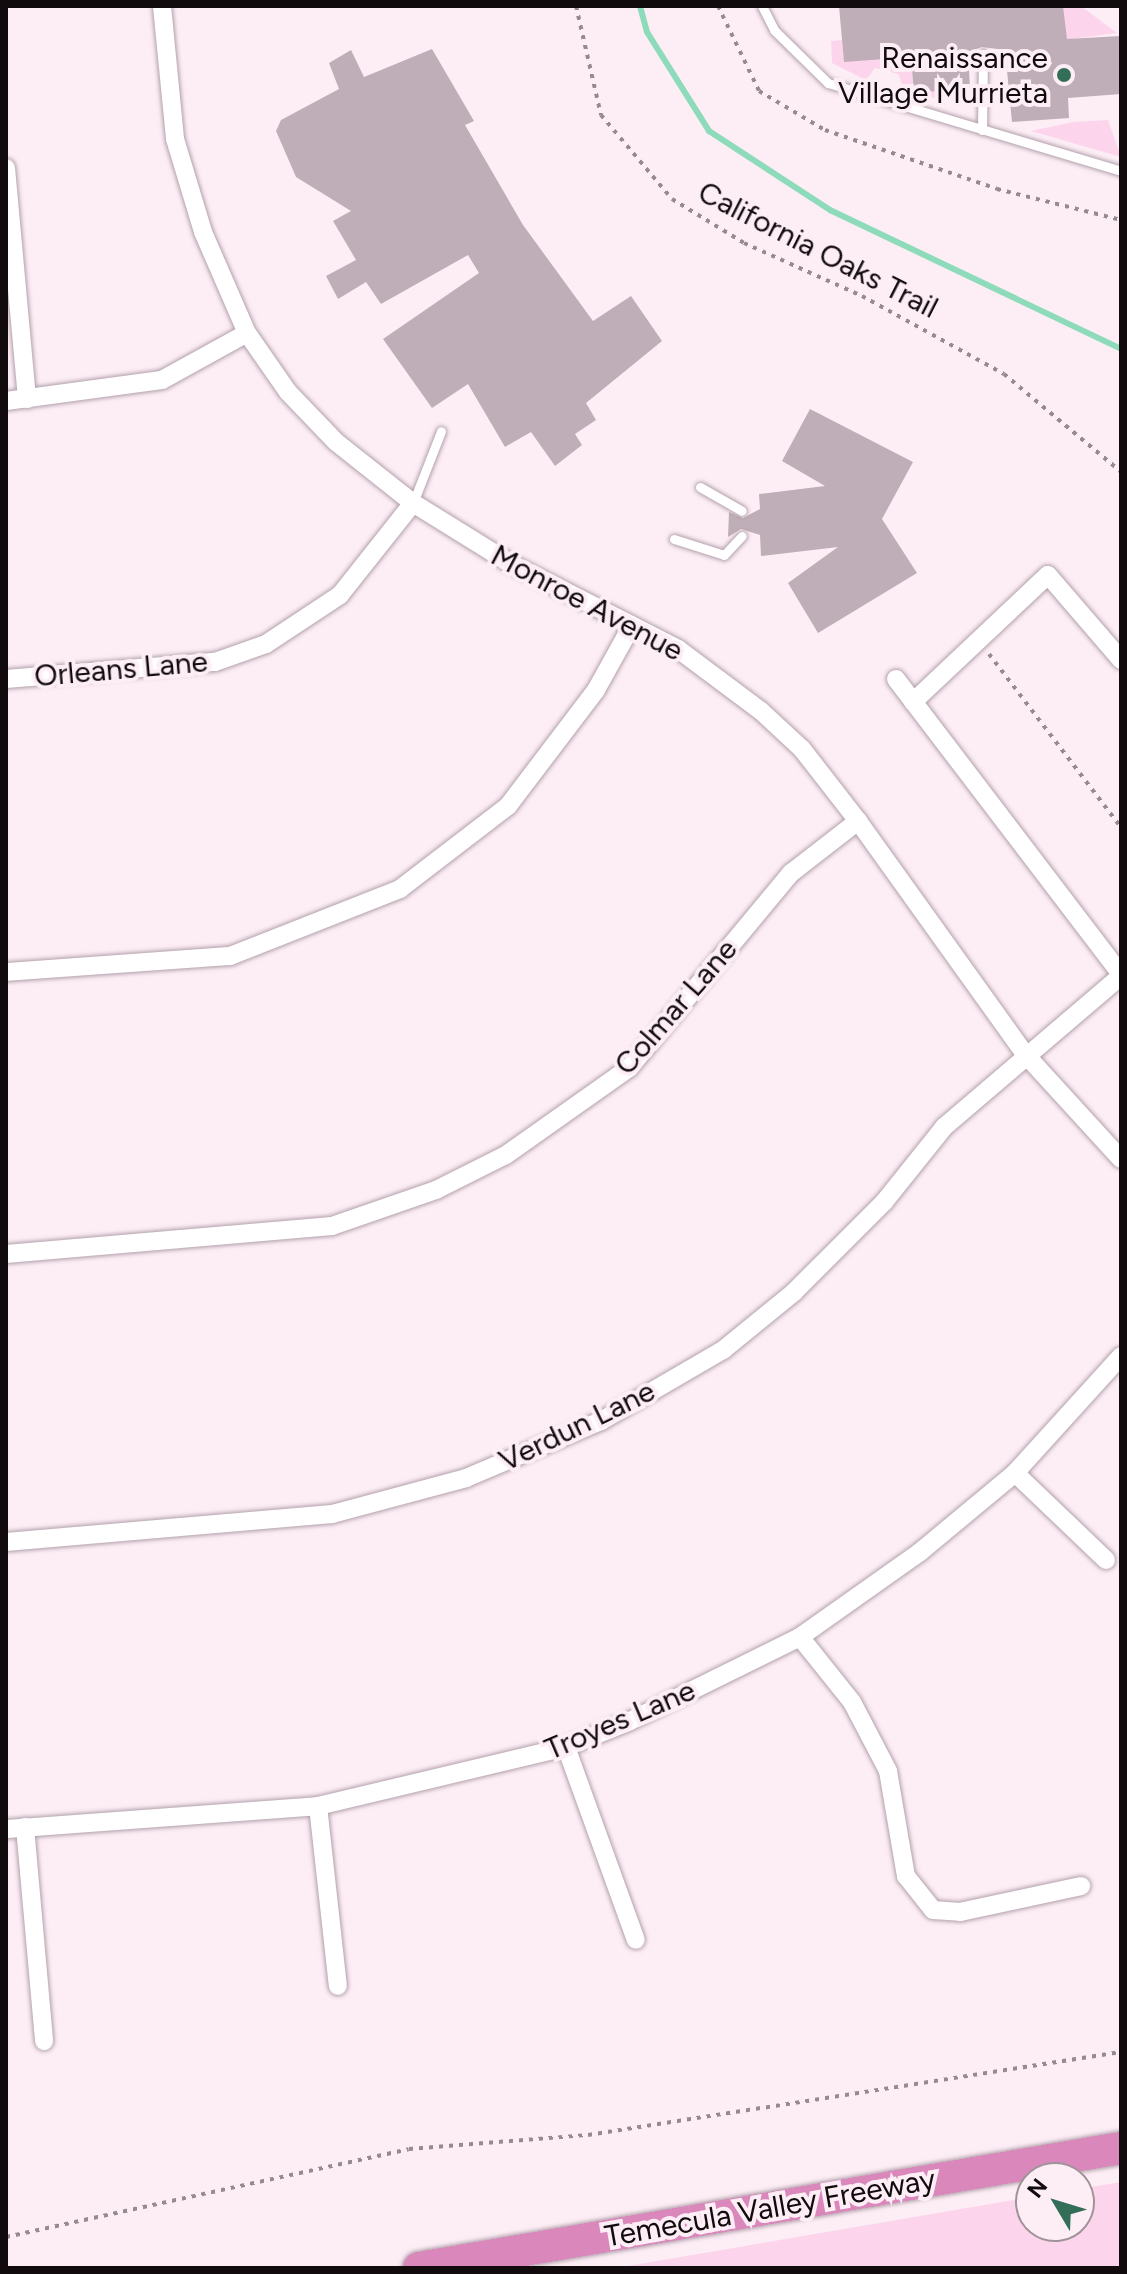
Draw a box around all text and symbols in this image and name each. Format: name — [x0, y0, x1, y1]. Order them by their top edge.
place label: Renaissance Village Murrieta — [838, 40, 1048, 110]
marker: Renaissance Village Murrieta — [1055, 66, 1073, 84]
street label: California Oaks Trail — [692, 174, 944, 326]
street label: Monroe Avenue — [485, 537, 689, 669]
street label: Orleans Lane — [33, 643, 209, 695]
street label: Colmar Lane — [607, 932, 745, 1082]
street label: Verdun Lane — [493, 1373, 661, 1479]
street label: Troyes Lane — [540, 1672, 700, 1768]
street label: Temecula Valley Freeway — [602, 2161, 938, 2255]
north arrow — [1015, 2162, 1095, 2242]
text: N — [1021, 2173, 1053, 2203]

